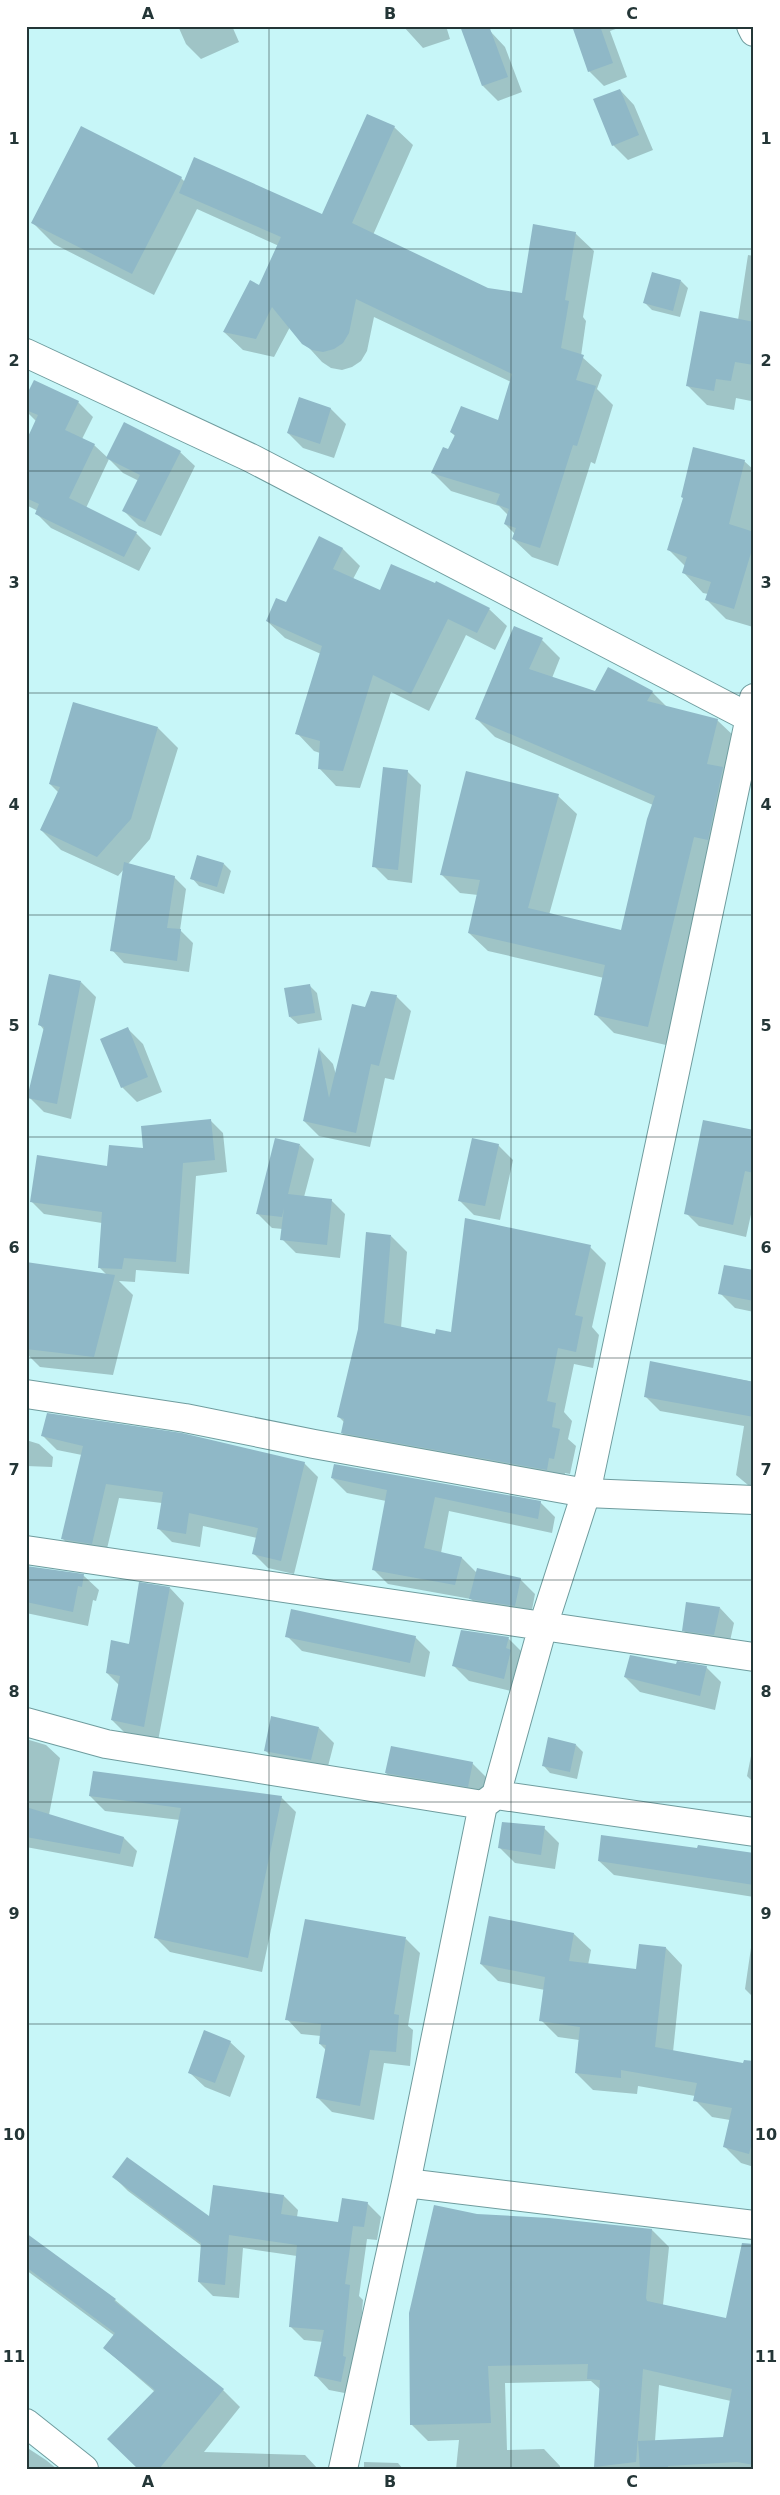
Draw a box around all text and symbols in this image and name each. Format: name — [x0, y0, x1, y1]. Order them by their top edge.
text: A — [142, 4, 155, 23]
text: B — [384, 4, 396, 23]
text: C — [626, 4, 638, 23]
text: 1 — [8, 129, 20, 148]
text: 1 — [760, 129, 772, 148]
text: 2 — [8, 351, 20, 370]
text: 2 — [760, 351, 772, 370]
text: 3 — [8, 573, 20, 592]
text: 3 — [760, 573, 772, 592]
text: 4 — [8, 795, 20, 814]
text: 4 — [760, 795, 772, 814]
text: 5 — [8, 1016, 20, 1035]
text: 5 — [760, 1016, 772, 1035]
text: 6 — [8, 1238, 20, 1257]
text: 6 — [760, 1238, 772, 1257]
text: 7 — [8, 1460, 20, 1479]
text: 7 — [760, 1460, 772, 1479]
text: 8 — [8, 1682, 20, 1701]
text: 8 — [760, 1682, 772, 1701]
text: 9 — [8, 1904, 20, 1923]
text: 9 — [760, 1904, 772, 1923]
text: 10 — [3, 2125, 25, 2144]
text: 10 — [755, 2125, 777, 2144]
text: 11 — [3, 2347, 25, 2366]
text: 11 — [755, 2347, 777, 2366]
text: A — [142, 2472, 155, 2491]
text: B — [384, 2472, 396, 2491]
text: C — [626, 2472, 638, 2491]

